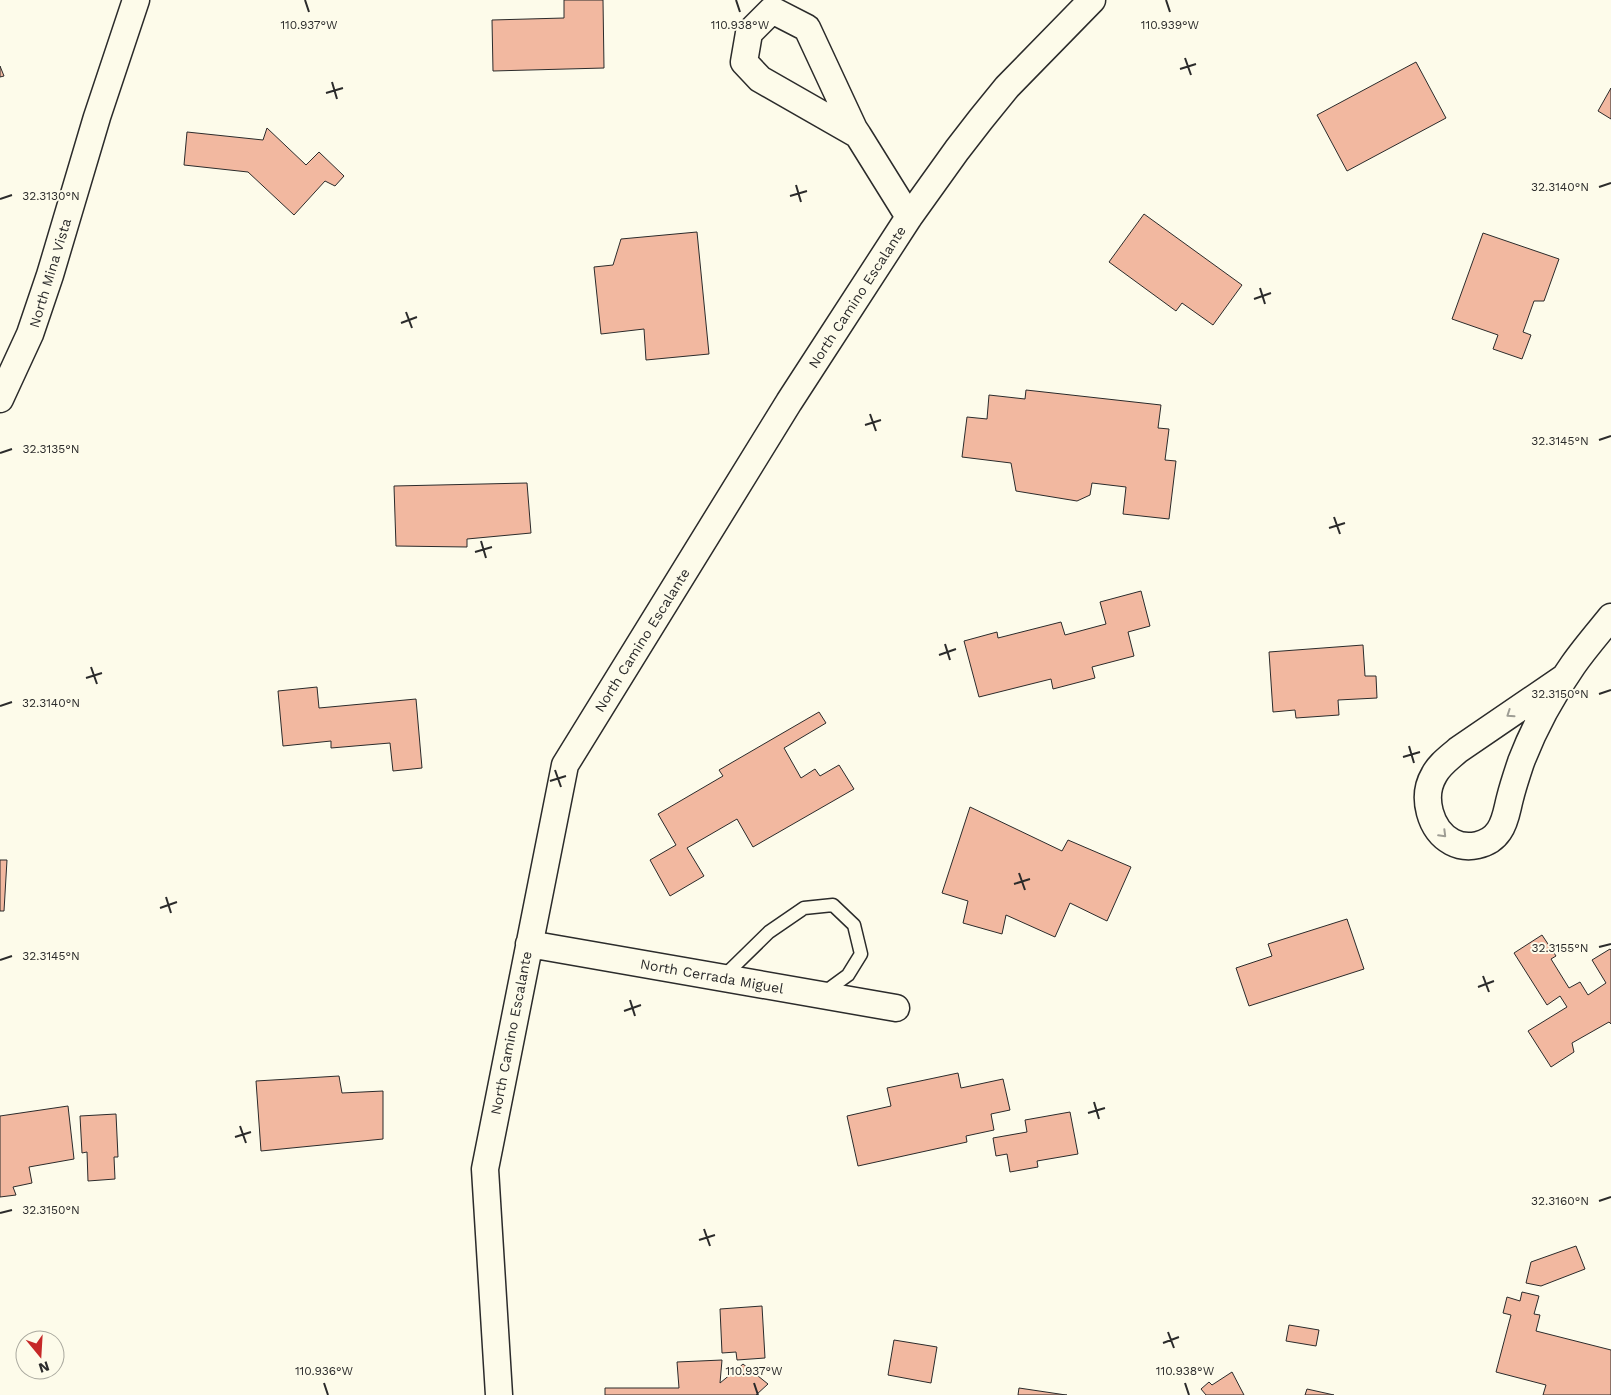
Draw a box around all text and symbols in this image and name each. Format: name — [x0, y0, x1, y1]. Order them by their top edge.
text: 110.937°W — [280, 18, 338, 32]
text: 110.938°W — [711, 18, 770, 32]
text: 110.939°W — [1141, 18, 1200, 32]
text: 32.3140°N — [1531, 180, 1589, 194]
text: 32.3130°N — [22, 189, 80, 203]
street label: North Mina Vista — [26, 216, 74, 330]
street label: North Camino Escalante — [805, 223, 909, 371]
text: 32.3145°N — [1531, 434, 1589, 448]
text: 32.3135°N — [22, 442, 80, 456]
street label: North Camino Escalante — [591, 565, 693, 715]
text: 32.3150°N — [1531, 687, 1589, 701]
text: 32.3140°N — [22, 696, 80, 710]
one-way arrow — [1507, 708, 1516, 718]
one-way arrow — [1437, 828, 1446, 837]
text: 32.3155°N — [1531, 941, 1589, 955]
text: 32.3145°N — [22, 949, 80, 963]
street label: North Camino Escalante — [487, 950, 535, 1116]
street label: North Cerrada Miguel — [639, 956, 786, 997]
text: 32.3160°N — [1531, 1194, 1589, 1208]
text: 32.3150°N — [22, 1203, 80, 1217]
north arrow — [15, 1330, 65, 1380]
text: N — [37, 1358, 51, 1377]
text: 110.936°W — [295, 1364, 354, 1378]
text: 110.937°W — [725, 1364, 783, 1378]
text: 110.938°W — [1156, 1364, 1215, 1378]

